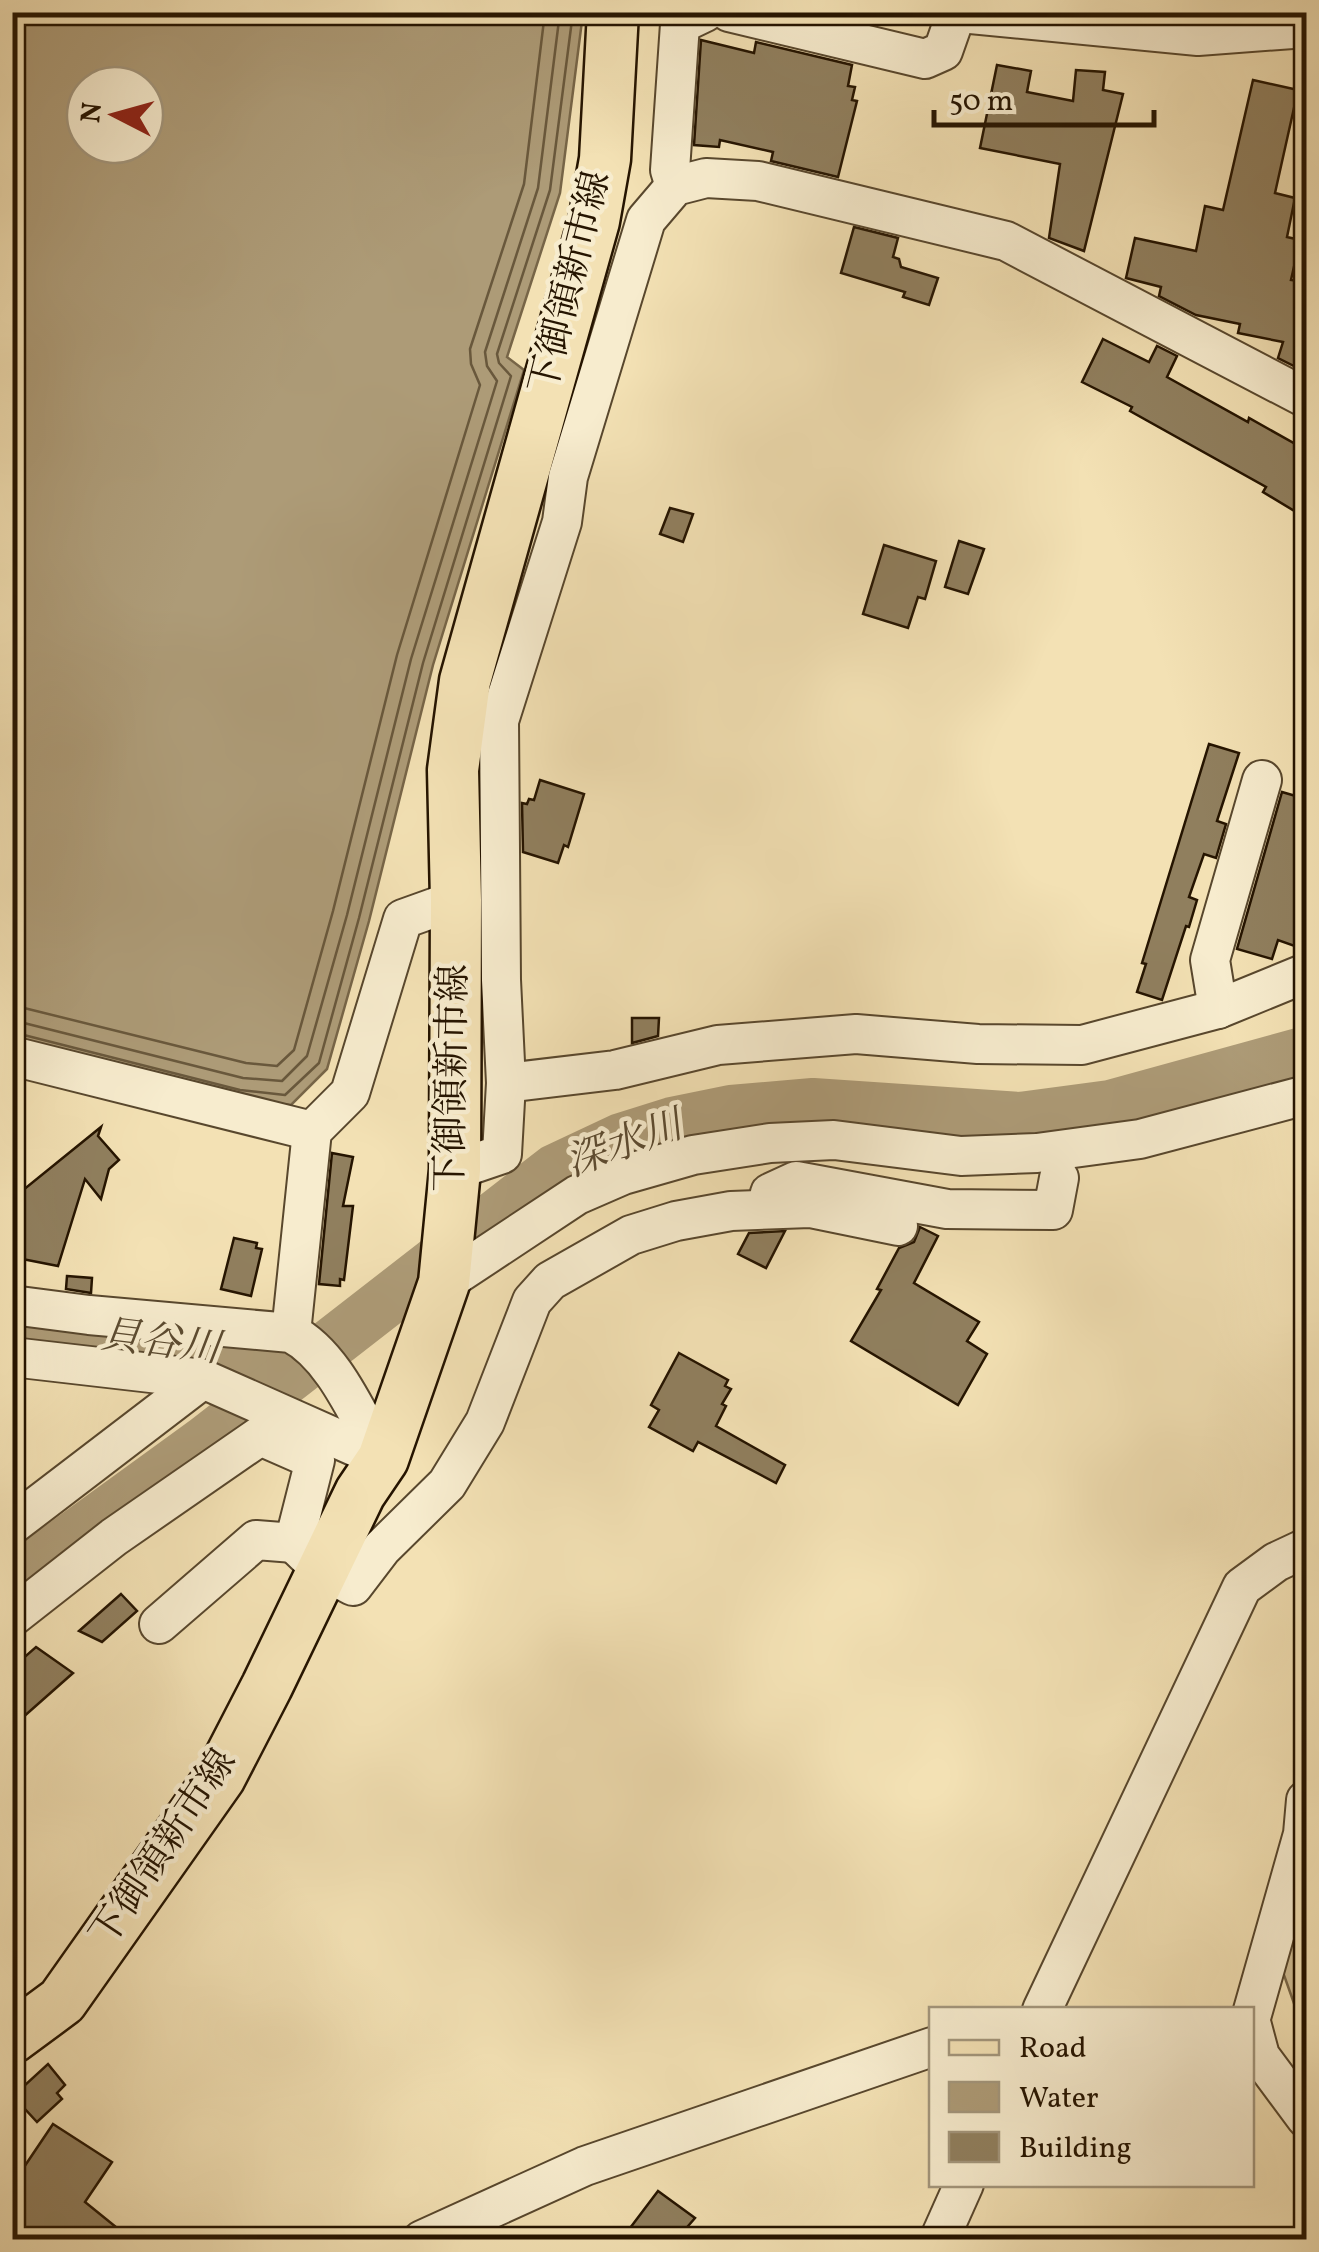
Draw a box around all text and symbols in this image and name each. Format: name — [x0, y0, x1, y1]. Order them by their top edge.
north arrow — [65, 65, 165, 165]
scale bar — [934, 65, 1154, 127]
text: 50 m — [949, 81, 1013, 123]
text: N — [72, 101, 113, 125]
street label: 下御領新市線 — [519, 166, 625, 400]
street label: 下御領新市線 — [426, 964, 482, 1192]
water label: 深水川 — [559, 1098, 695, 1193]
water label: 貝谷川 — [97, 1309, 227, 1380]
street label: 下御領新市線 — [79, 1740, 251, 1958]
legend — [929, 2007, 1254, 2187]
text: Road — [1019, 2028, 1087, 2070]
text: Water — [1019, 2078, 1099, 2120]
text: Building — [1019, 2128, 1132, 2170]

